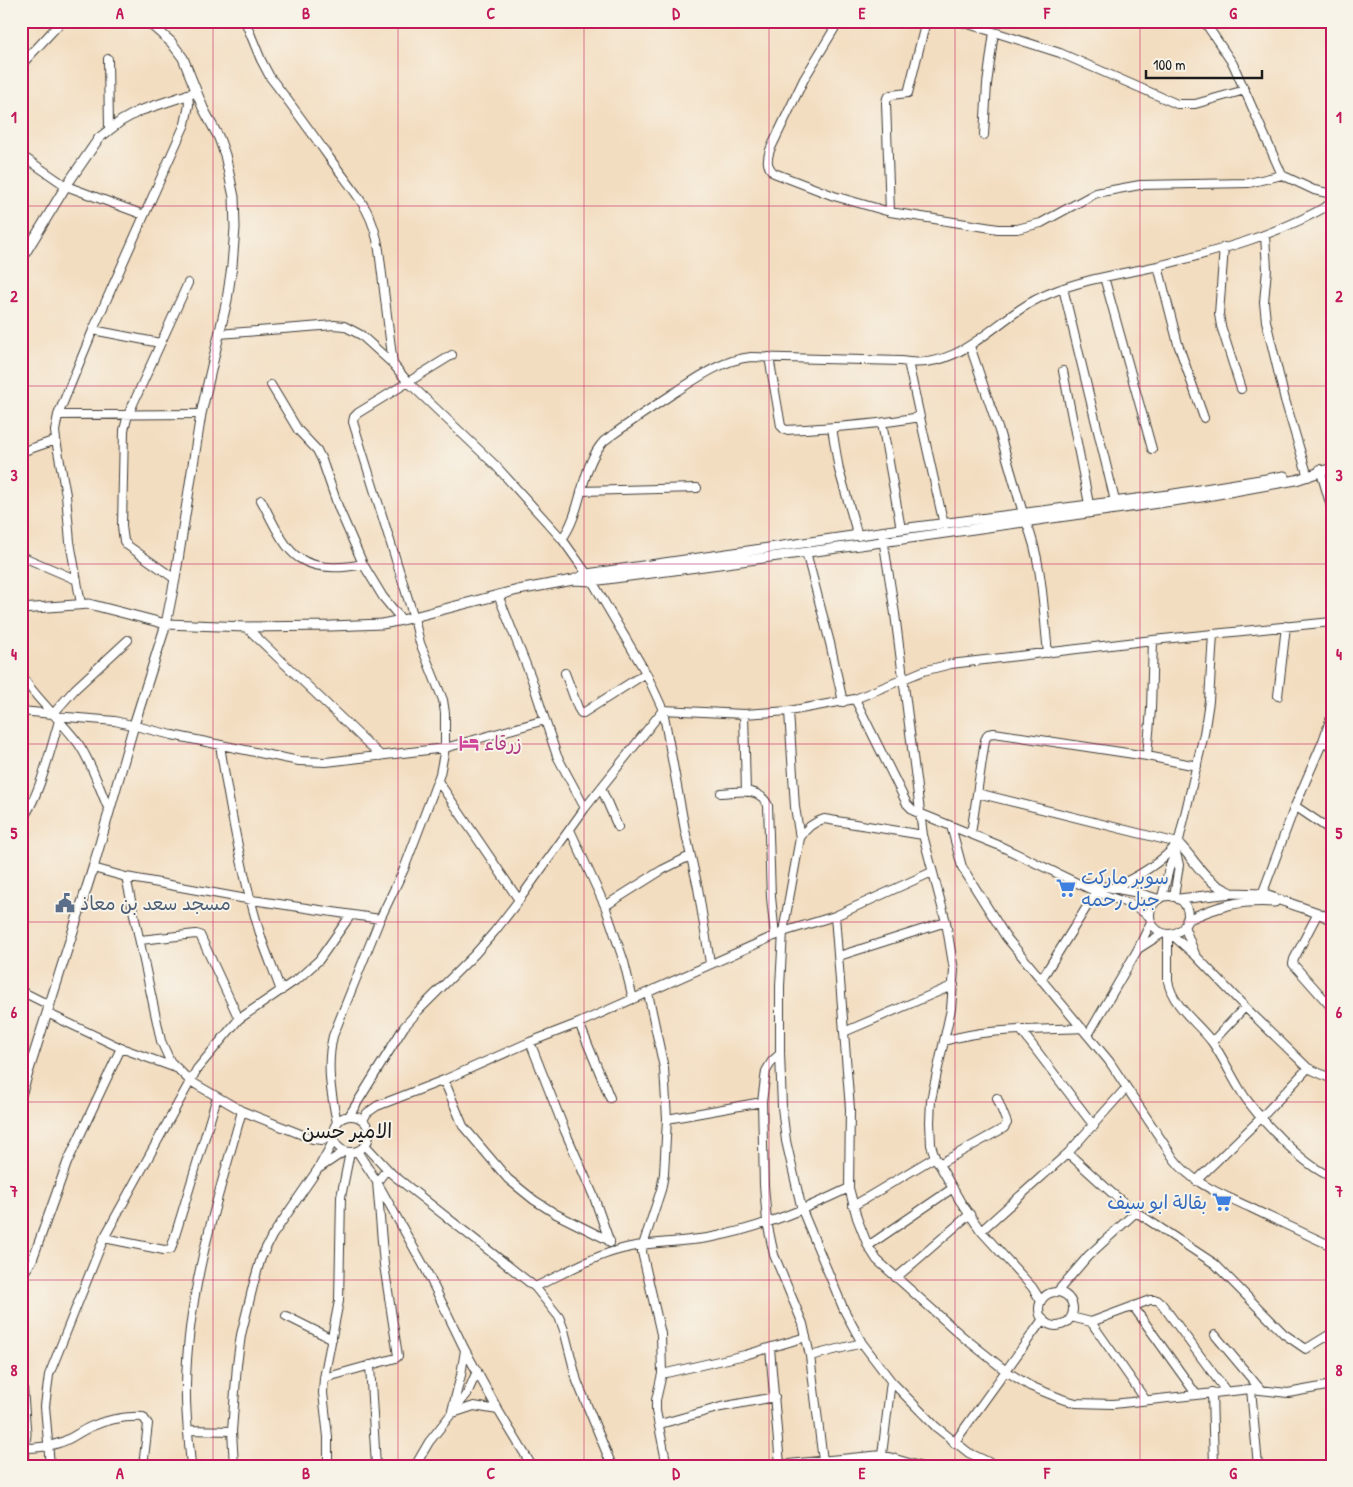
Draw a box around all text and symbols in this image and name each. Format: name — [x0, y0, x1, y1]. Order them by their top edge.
text: A — [116, 2, 124, 24]
text: B — [302, 2, 310, 24]
text: C — [487, 2, 496, 24]
text: D — [672, 2, 680, 24]
text: E — [858, 2, 866, 24]
text: F — [1043, 2, 1051, 24]
text: G — [1229, 2, 1237, 24]
scale bar — [1146, 48, 1262, 80]
text: 100 m — [1153, 54, 1186, 75]
text: 1 — [11, 106, 17, 128]
text: 1 — [1336, 106, 1342, 128]
text: 2 — [10, 285, 18, 307]
text: 2 — [1335, 285, 1343, 307]
text: 3 — [10, 464, 18, 486]
text: 3 — [1335, 464, 1343, 486]
text: 4 — [11, 643, 17, 665]
text: 4 — [1336, 643, 1342, 665]
place label: زرقاء — [484, 730, 522, 756]
hotel icon: زرقاء — [458, 732, 480, 754]
text: 5 — [11, 822, 18, 844]
text: 5 — [1336, 822, 1343, 844]
place label: سوبر ماركت جبل رحمه — [1081, 864, 1169, 912]
supermarket icon: سوبر ماركت جبل رحمه — [1055, 877, 1077, 899]
place label: مسجد سعد بن معاذ — [80, 890, 231, 916]
public building icon: مسجد سعد بن معاذ — [54, 892, 76, 914]
text: 6 — [11, 1001, 18, 1023]
text: 6 — [1336, 1001, 1343, 1023]
district label: الامير حسن — [302, 1117, 392, 1144]
text: 7 — [9, 1180, 18, 1202]
text: 7 — [1334, 1180, 1343, 1202]
place label: بقالة ابو سيف — [1107, 1189, 1207, 1215]
supermarket icon: بقالة ابو سيف — [1211, 1191, 1233, 1213]
text: 8 — [11, 1359, 18, 1381]
text: 8 — [1336, 1359, 1343, 1381]
text: A — [116, 1462, 124, 1484]
text: B — [302, 1462, 310, 1484]
text: C — [487, 1462, 496, 1484]
text: D — [672, 1462, 680, 1484]
text: E — [858, 1462, 866, 1484]
text: F — [1043, 1462, 1051, 1484]
text: G — [1229, 1462, 1237, 1484]

